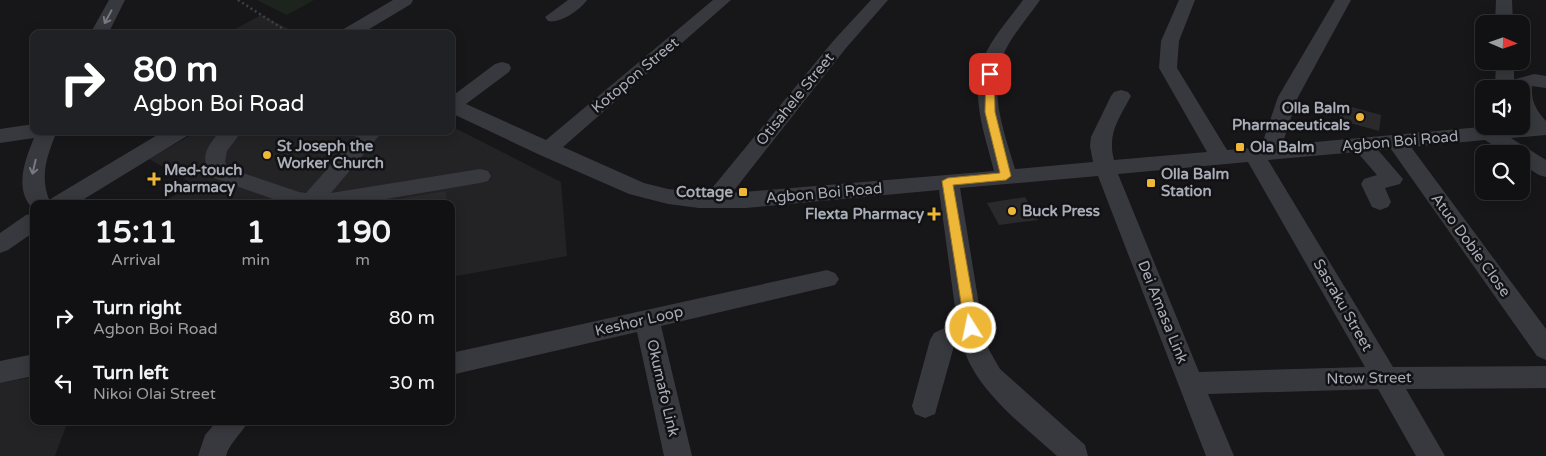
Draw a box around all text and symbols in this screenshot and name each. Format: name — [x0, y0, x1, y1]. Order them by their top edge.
one-way arrow — [102, 9, 112, 24]
north arrow — [1475, 15, 1530, 70]
map controls — [1475, 15, 1530, 200]
street label: Kotopon Street — [588, 33, 682, 117]
text: 80 m — [133, 49, 218, 91]
street label: Otisahele Street — [752, 49, 838, 149]
icon: right — [50, 50, 115, 115]
pin — [969, 53, 1011, 95]
icon: arrive — [976, 60, 1004, 88]
button: sound — [1475, 80, 1530, 135]
text: Agbon Boi Road — [133, 91, 304, 117]
place label: Olla Balm Pharmaceuticals — [1232, 99, 1350, 134]
marker: Olla Balm Pharmaceuticals — [1354, 111, 1366, 123]
street label: Agbon Boi Road — [1341, 127, 1459, 155]
place label: St Joseph the Worker Church — [277, 137, 384, 172]
place label: Ola Balm — [1250, 138, 1314, 156]
marker: Ola Balm — [1234, 141, 1246, 153]
button: search — [1475, 145, 1530, 200]
marker: St Joseph the Worker Church — [261, 149, 273, 161]
one-way arrow — [29, 159, 38, 175]
place label: Med-touch pharmacy — [164, 161, 242, 197]
place label: Olla Balm Station — [1161, 165, 1229, 200]
marker: Med-touch pharmacy — [148, 173, 160, 185]
marker: Olla Balm Station — [1145, 177, 1157, 189]
street label: Agbon Boi Road — [765, 179, 883, 207]
place label: Cottage — [676, 183, 734, 202]
marker: Cottage — [737, 186, 749, 198]
street label: Atuo Dobie Close — [1427, 190, 1515, 300]
place label: Buck Press — [1022, 202, 1100, 220]
place label: Flexta Pharmacy — [805, 205, 924, 224]
marker: Buck Press — [1006, 205, 1018, 217]
marker: Flexta Pharmacy — [928, 208, 940, 220]
text: 15:11 — [94, 214, 177, 251]
text: 1 — [246, 214, 265, 251]
text: 190 — [334, 214, 391, 251]
text: Arrival — [111, 250, 161, 270]
text: min — [242, 250, 270, 270]
text: m — [355, 250, 370, 270]
street label: Sasraku Street — [1309, 256, 1377, 354]
street label: Dei Amasa Link — [1134, 258, 1192, 366]
text: Turn right — [93, 297, 181, 319]
position arrow — [944, 301, 996, 353]
street label: Keshor Loop — [593, 302, 685, 340]
icon: right — [50, 304, 78, 332]
text: 80 m — [389, 307, 435, 329]
text: Agbon Boi Road — [93, 319, 218, 339]
street label: Okumafo Link — [643, 338, 683, 438]
text: Turn left — [93, 362, 169, 384]
street label: Ntow Street — [1326, 368, 1412, 388]
icon: left — [50, 369, 78, 397]
text: 30 m — [389, 372, 435, 394]
text: Nikoi Olai Street — [93, 384, 216, 404]

